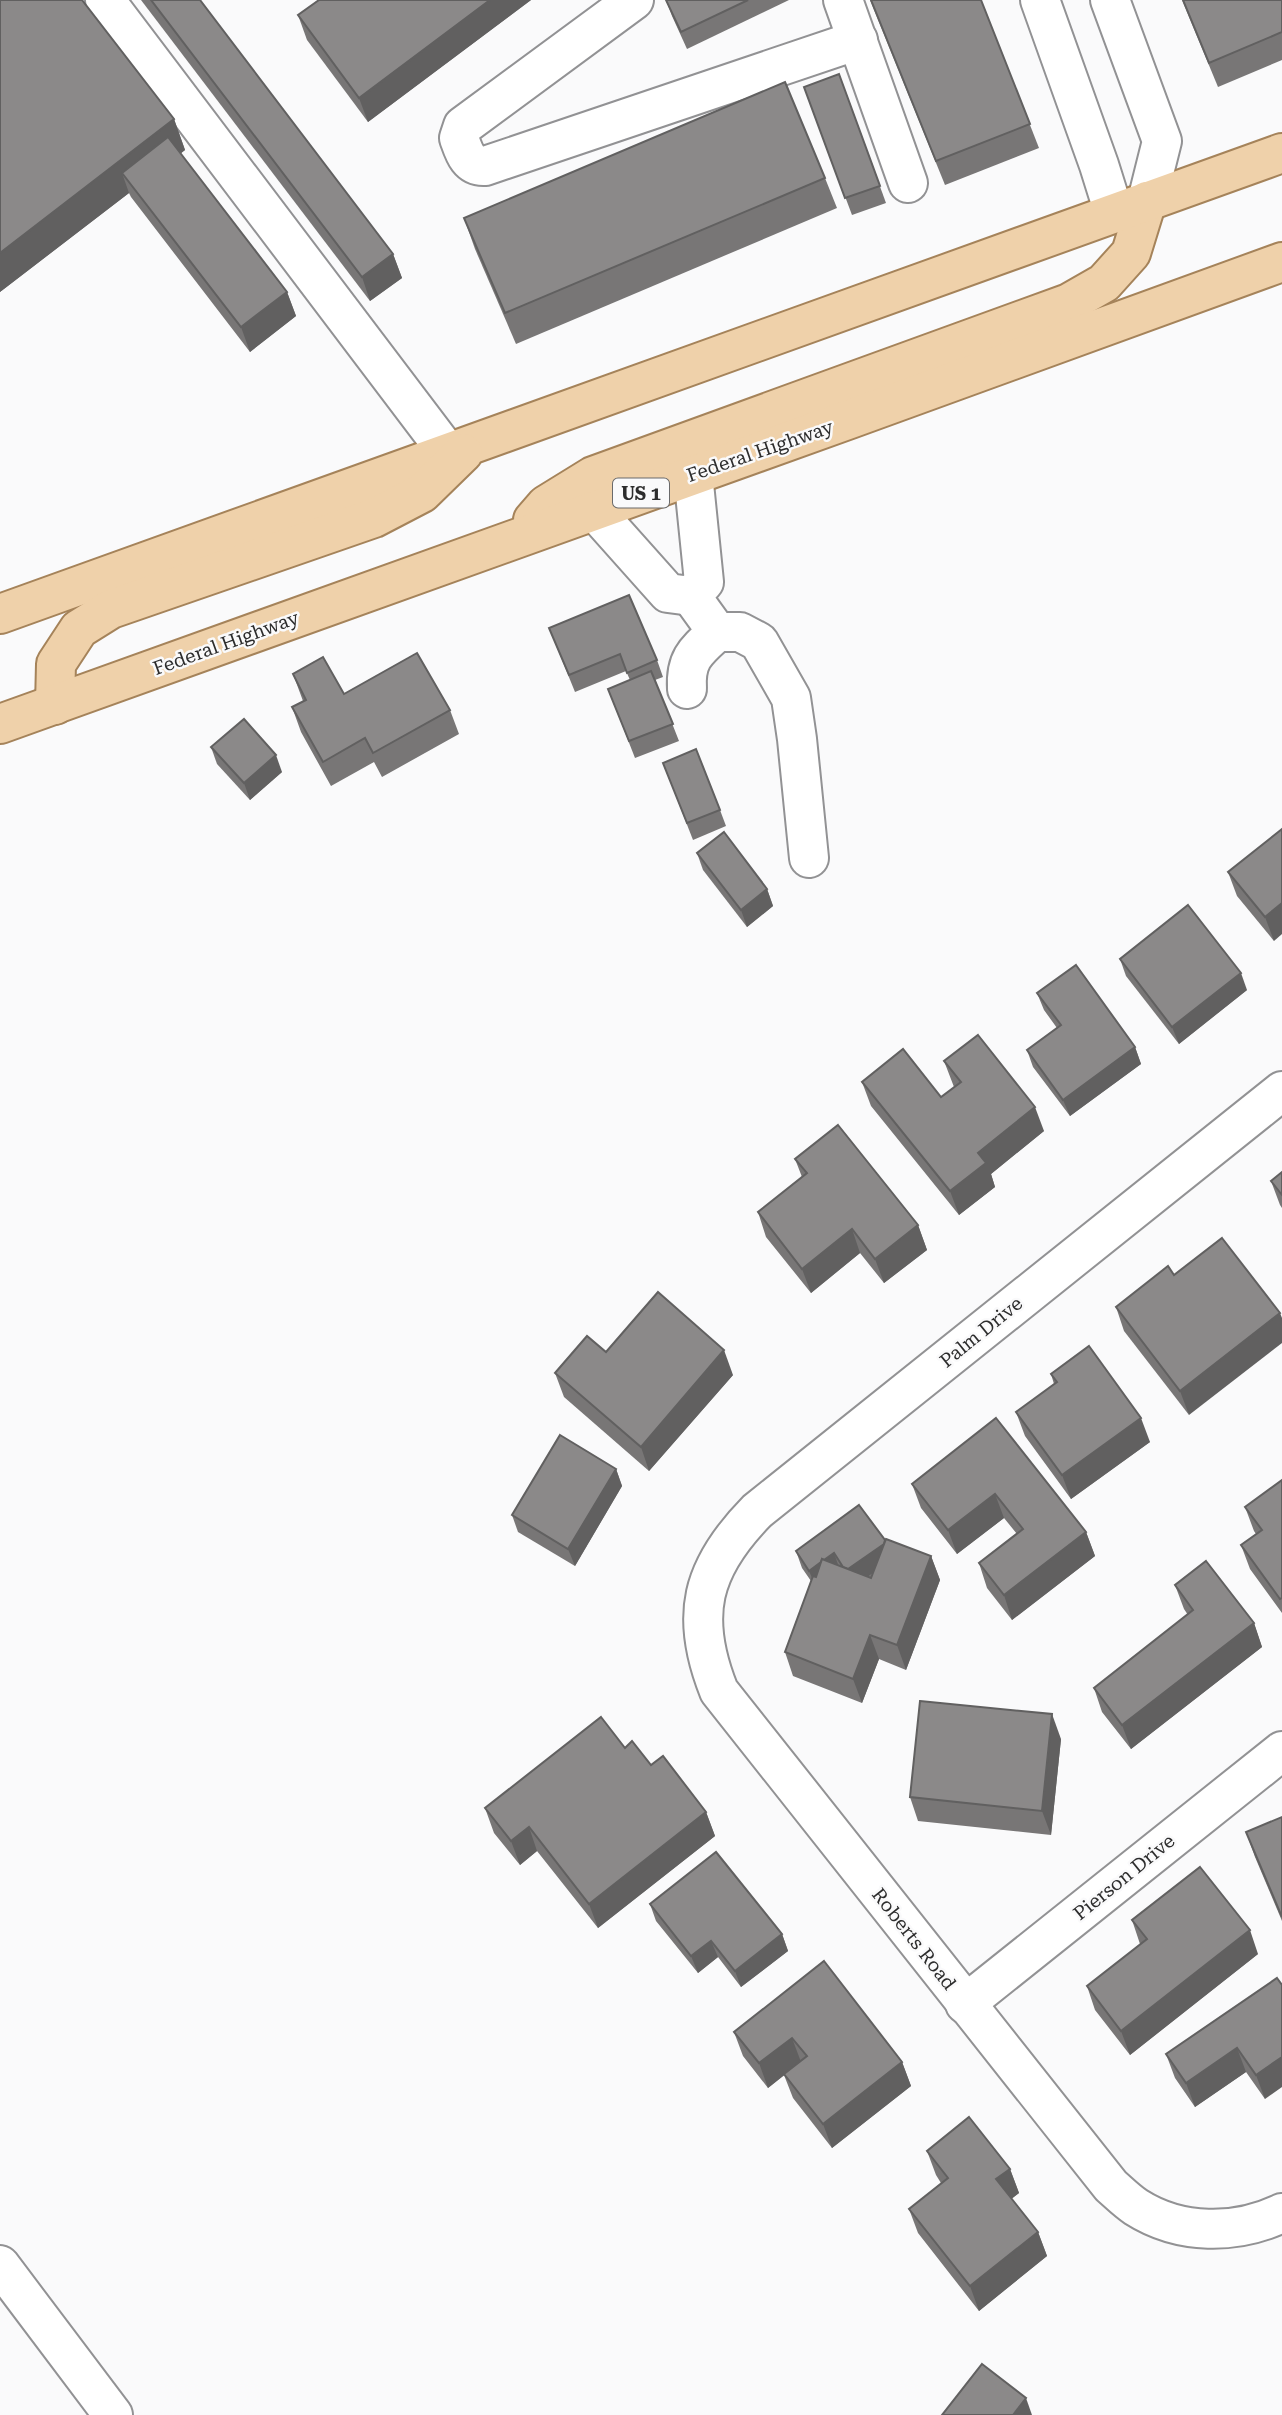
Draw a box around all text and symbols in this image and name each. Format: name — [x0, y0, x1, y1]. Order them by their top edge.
street label: Federal Highway — [684, 415, 837, 487]
road number: US 1 — [613, 478, 669, 508]
street label: Federal Highway — [150, 606, 303, 680]
street label: Palm Drive — [935, 1292, 1027, 1372]
street label: Pierson Drive — [1069, 1829, 1179, 1925]
street label: Roberts Road — [867, 1883, 961, 1995]

